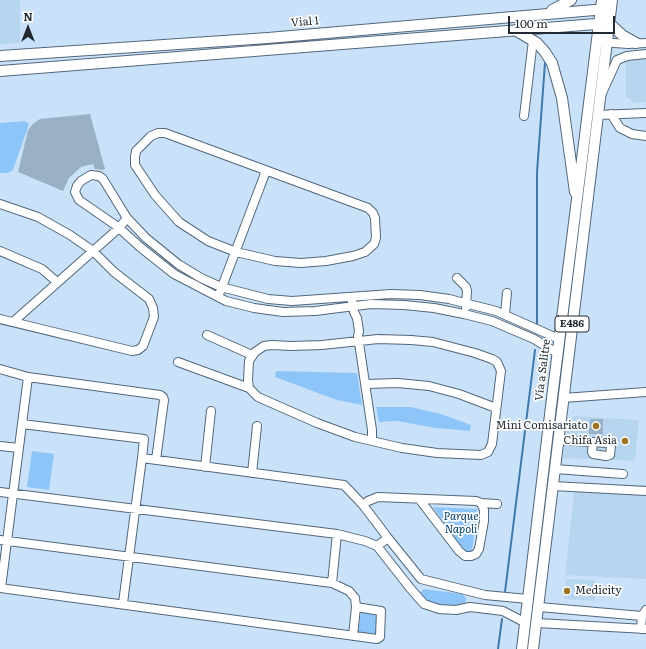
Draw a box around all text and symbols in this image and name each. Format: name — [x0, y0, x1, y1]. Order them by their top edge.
north arrow — [8, 8, 48, 48]
text: N — [23, 8, 33, 24]
scale bar — [510, 8, 617, 34]
street label: Vial 1 — [291, 14, 319, 30]
text: 100 m — [515, 14, 548, 32]
road number: E486 — [555, 316, 589, 332]
street label: Vía a Salitre — [533, 338, 553, 402]
place label: Mini Comisariato — [496, 419, 588, 433]
marker: Mini Comisariato — [591, 421, 601, 431]
place label: Chifa Asia — [564, 434, 617, 448]
marker: Chifa Asia — [620, 436, 630, 446]
park label: Parque Napoli — [444, 510, 478, 536]
place label: Medicity — [575, 584, 621, 598]
marker: Medicity — [562, 586, 572, 596]

